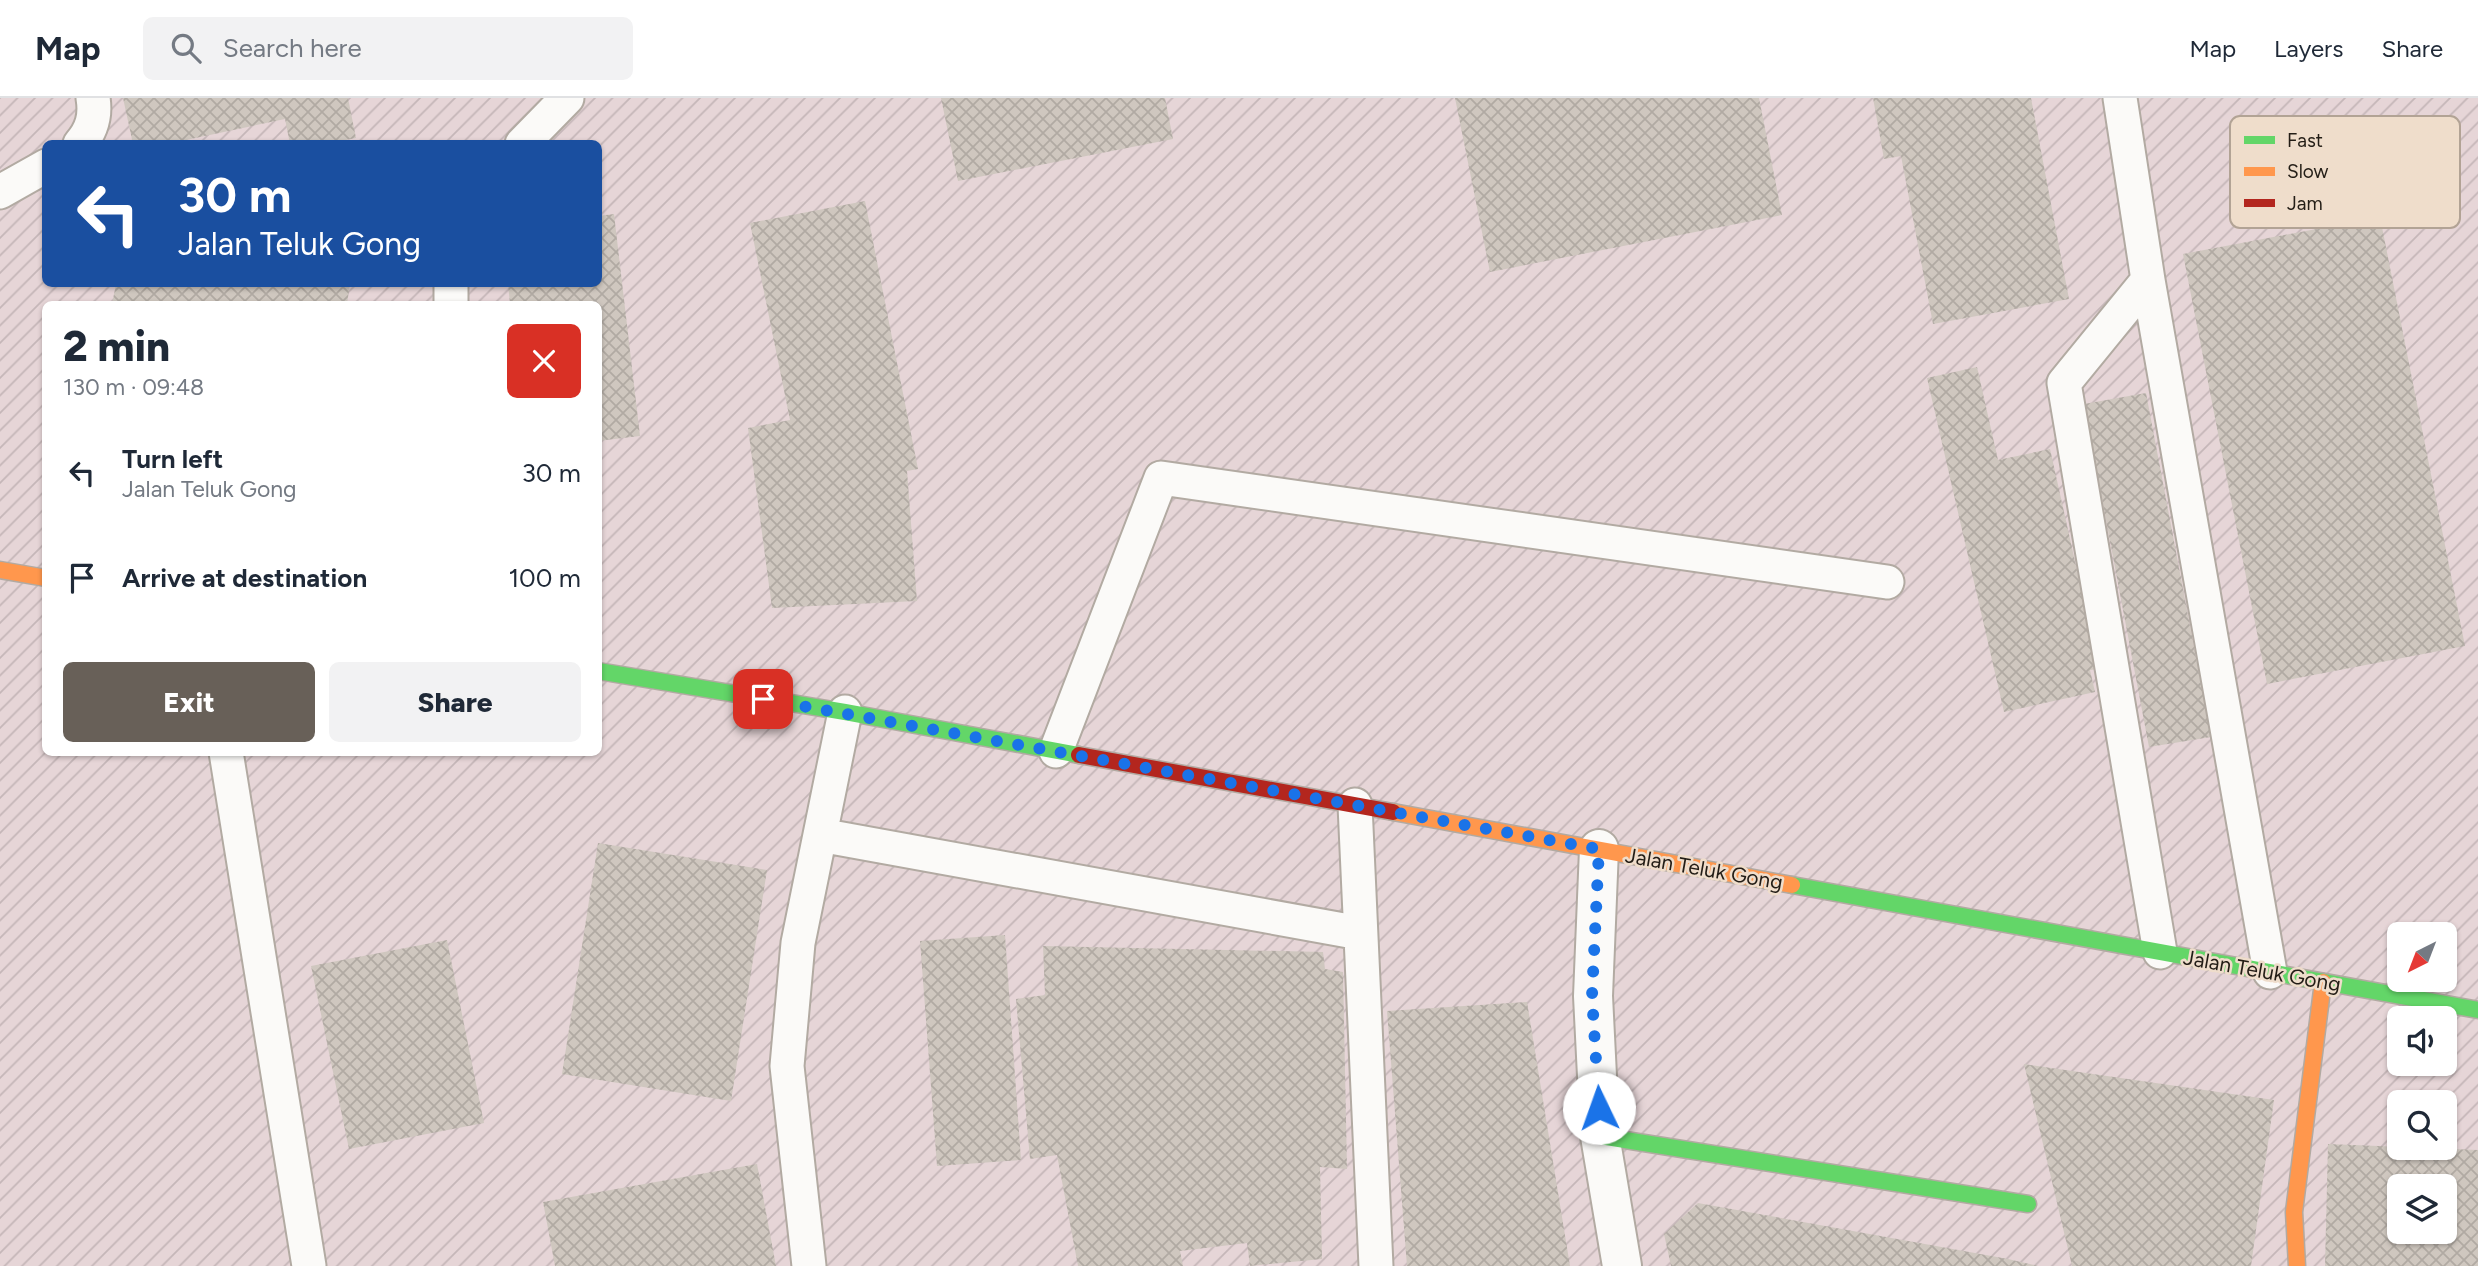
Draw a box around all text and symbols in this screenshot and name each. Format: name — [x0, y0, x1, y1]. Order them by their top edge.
search box — [143, 17, 633, 80]
text: Map — [35, 29, 101, 68]
icon: search — [167, 29, 205, 67]
text: Search here — [223, 32, 362, 64]
text: Map — [2189, 34, 2236, 63]
text: Layers — [2274, 34, 2343, 63]
text: Share — [2381, 34, 2443, 63]
legend — [2230, 116, 2460, 228]
text: Fast — [2287, 129, 2323, 152]
text: Slow — [2287, 160, 2329, 183]
text: 30 m — [178, 165, 291, 224]
icon: left — [63, 168, 154, 259]
text: Jam — [2287, 192, 2323, 215]
text: Jalan Teluk Gong — [178, 225, 421, 263]
text: 2 min — [63, 321, 170, 372]
button: close — [507, 324, 581, 398]
text: 130 m · 09:48 — [63, 373, 204, 401]
text: Turn left — [122, 443, 223, 475]
icon: left — [63, 454, 101, 492]
text: 30 m — [522, 457, 581, 489]
text: Jalan Teluk Gong — [122, 475, 297, 503]
icon: arrive — [63, 559, 101, 597]
text: Arrive at destination — [122, 562, 367, 594]
text: 100 m — [508, 562, 581, 594]
button: Exit — [63, 662, 315, 742]
button: Share — [329, 662, 581, 742]
pin — [733, 669, 793, 729]
icon: arrive — [744, 680, 782, 718]
street label: Jalan Teluk Gong — [1623, 842, 1785, 895]
north arrow — [2387, 922, 2457, 992]
map controls — [2387, 922, 2457, 1244]
street label: Jalan Teluk Gong — [2181, 944, 2343, 997]
button: sound — [2387, 1006, 2457, 1076]
position arrow — [1562, 1071, 1636, 1145]
button: search — [2387, 1090, 2457, 1160]
button: layers — [2387, 1174, 2457, 1244]

